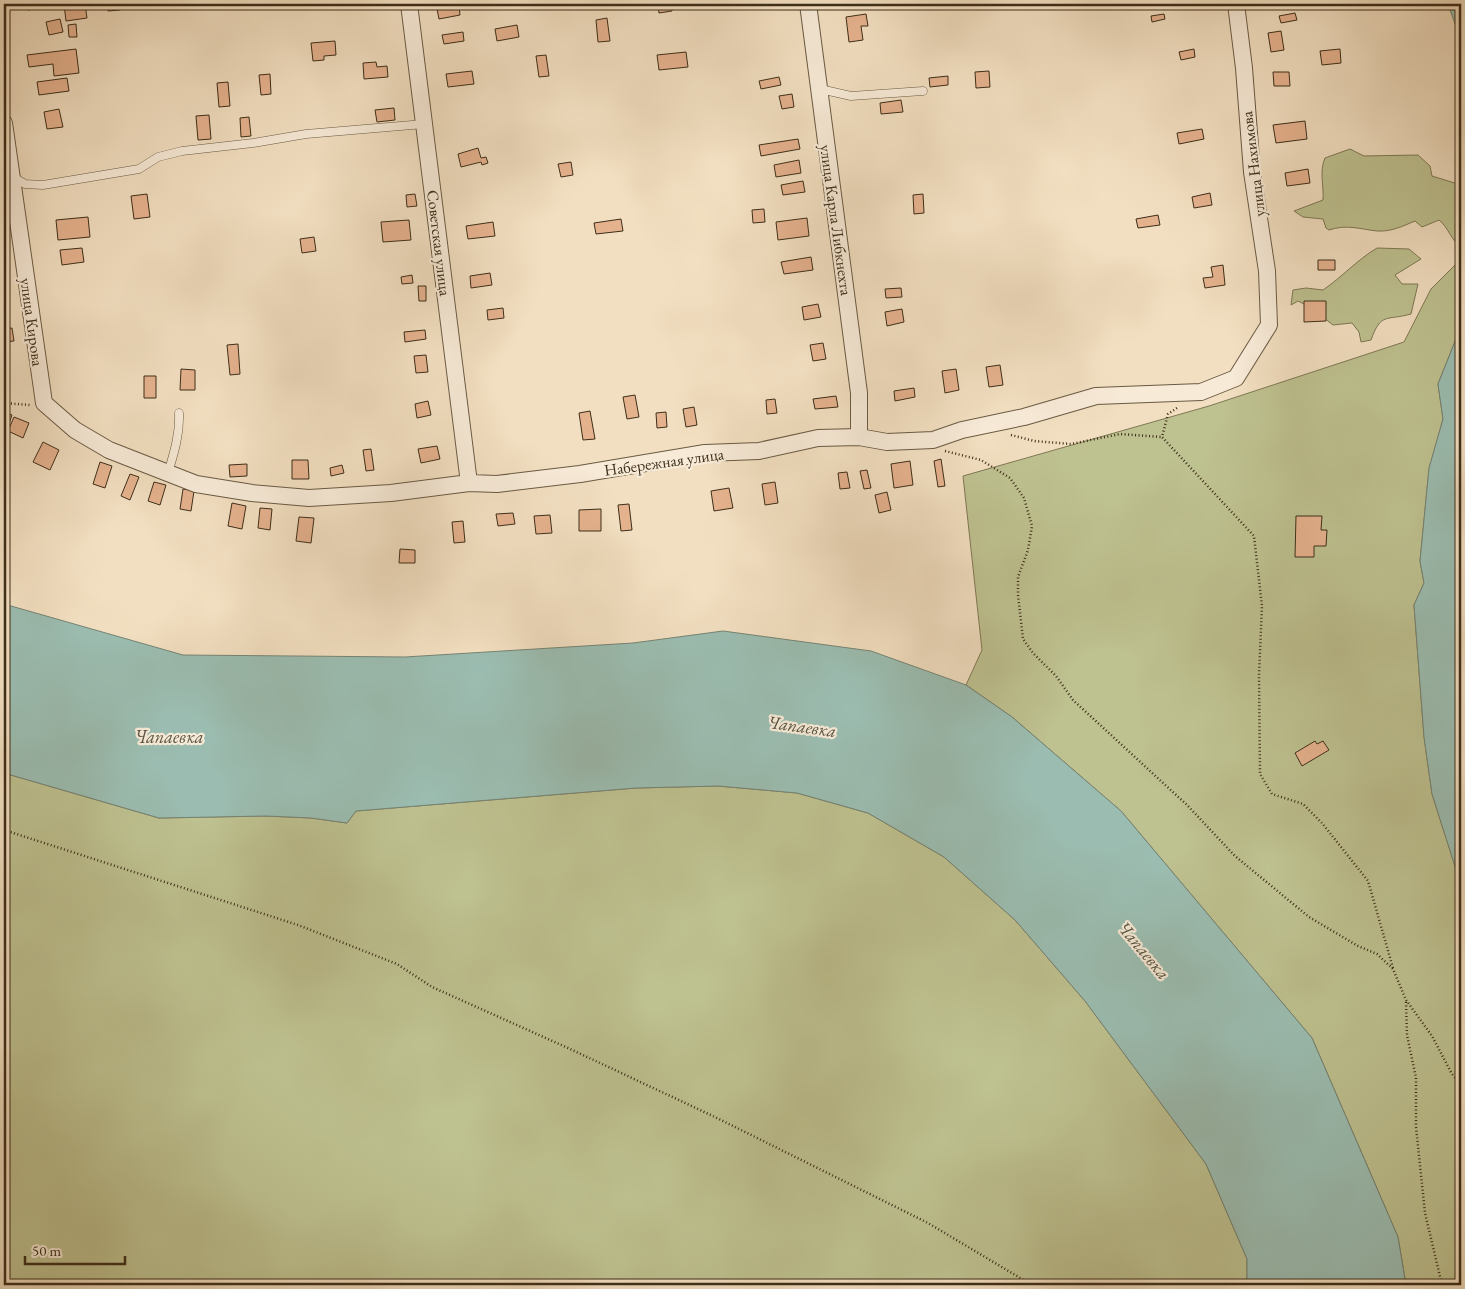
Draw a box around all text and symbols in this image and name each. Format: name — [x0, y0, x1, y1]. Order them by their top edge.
street label: улица Нахимова — [1236, 109, 1270, 218]
street label: улица Карла Либкнехта — [815, 143, 857, 297]
street label: Советская улица — [422, 189, 456, 298]
street label: улица Кирова — [15, 276, 49, 368]
street label: Набережная улица — [603, 443, 726, 481]
water label: Чапаевка — [766, 710, 838, 742]
water label: Чапаевка — [134, 725, 204, 748]
water label: Чапаевка — [1113, 916, 1175, 984]
scale bar — [25, 1234, 125, 1266]
text: 50 m — [32, 1241, 61, 1260]

